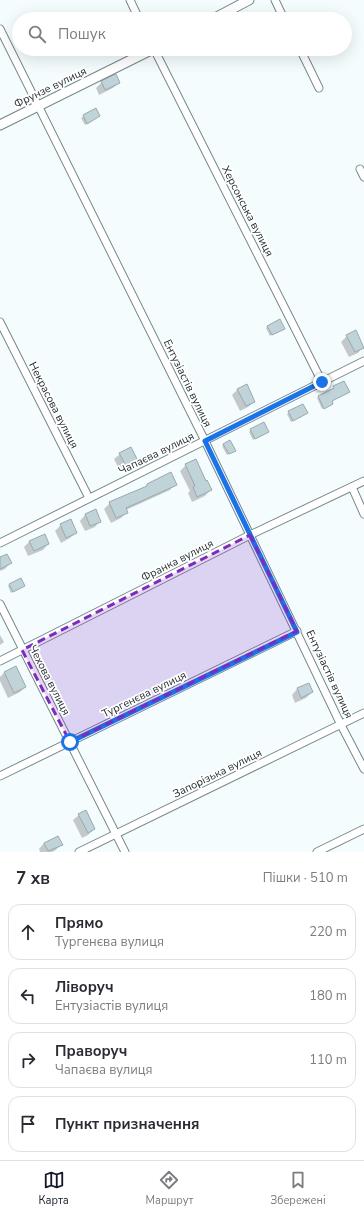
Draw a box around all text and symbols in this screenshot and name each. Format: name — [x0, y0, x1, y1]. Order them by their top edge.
search box — [12, 12, 352, 56]
icon: search — [26, 23, 48, 45]
text: Пошук — [58, 24, 106, 44]
street label: Фрунзе вулиця — [11, 63, 89, 111]
street label: Херсонська вулиця — [218, 163, 277, 259]
street label: Ентузіастів вулиця — [160, 337, 215, 430]
street label: Некрасова вулиця — [25, 359, 82, 451]
route end — [313, 373, 331, 391]
street label: Чапаєва вулиця — [116, 429, 197, 478]
street label: Франка вулиця — [138, 536, 216, 585]
street label: Ентузіастів вулиця — [302, 628, 357, 721]
street label: Чехова вулиця — [25, 643, 74, 718]
street label: Тургенєва вулиця — [100, 667, 189, 721]
route start — [61, 733, 79, 751]
street label: Запорізька вулиця — [170, 745, 264, 802]
text: 7 хв — [16, 867, 50, 890]
text: Пішки · 510 m — [263, 869, 348, 887]
text: Прямо — [55, 913, 103, 933]
icon: ahead — [17, 921, 39, 943]
text: 220 m — [309, 923, 347, 941]
text: Тургенєва вулиця — [55, 933, 164, 951]
text: Ліворуч — [55, 977, 114, 997]
icon: left — [17, 985, 39, 1007]
text: 180 m — [309, 987, 347, 1005]
text: Ентузіастів вулиця — [55, 997, 168, 1015]
text: Праворуч — [55, 1041, 127, 1061]
icon: right — [17, 1049, 39, 1071]
text: 110 m — [309, 1051, 347, 1069]
text: Чапаєва вулиця — [55, 1061, 153, 1079]
icon: arrive — [17, 1113, 39, 1135]
text: Пункт призначення — [55, 1114, 200, 1134]
tab: Карта — [38, 1169, 69, 1208]
tab: Маршрут — [146, 1169, 193, 1208]
tab: Збережені — [270, 1169, 326, 1208]

